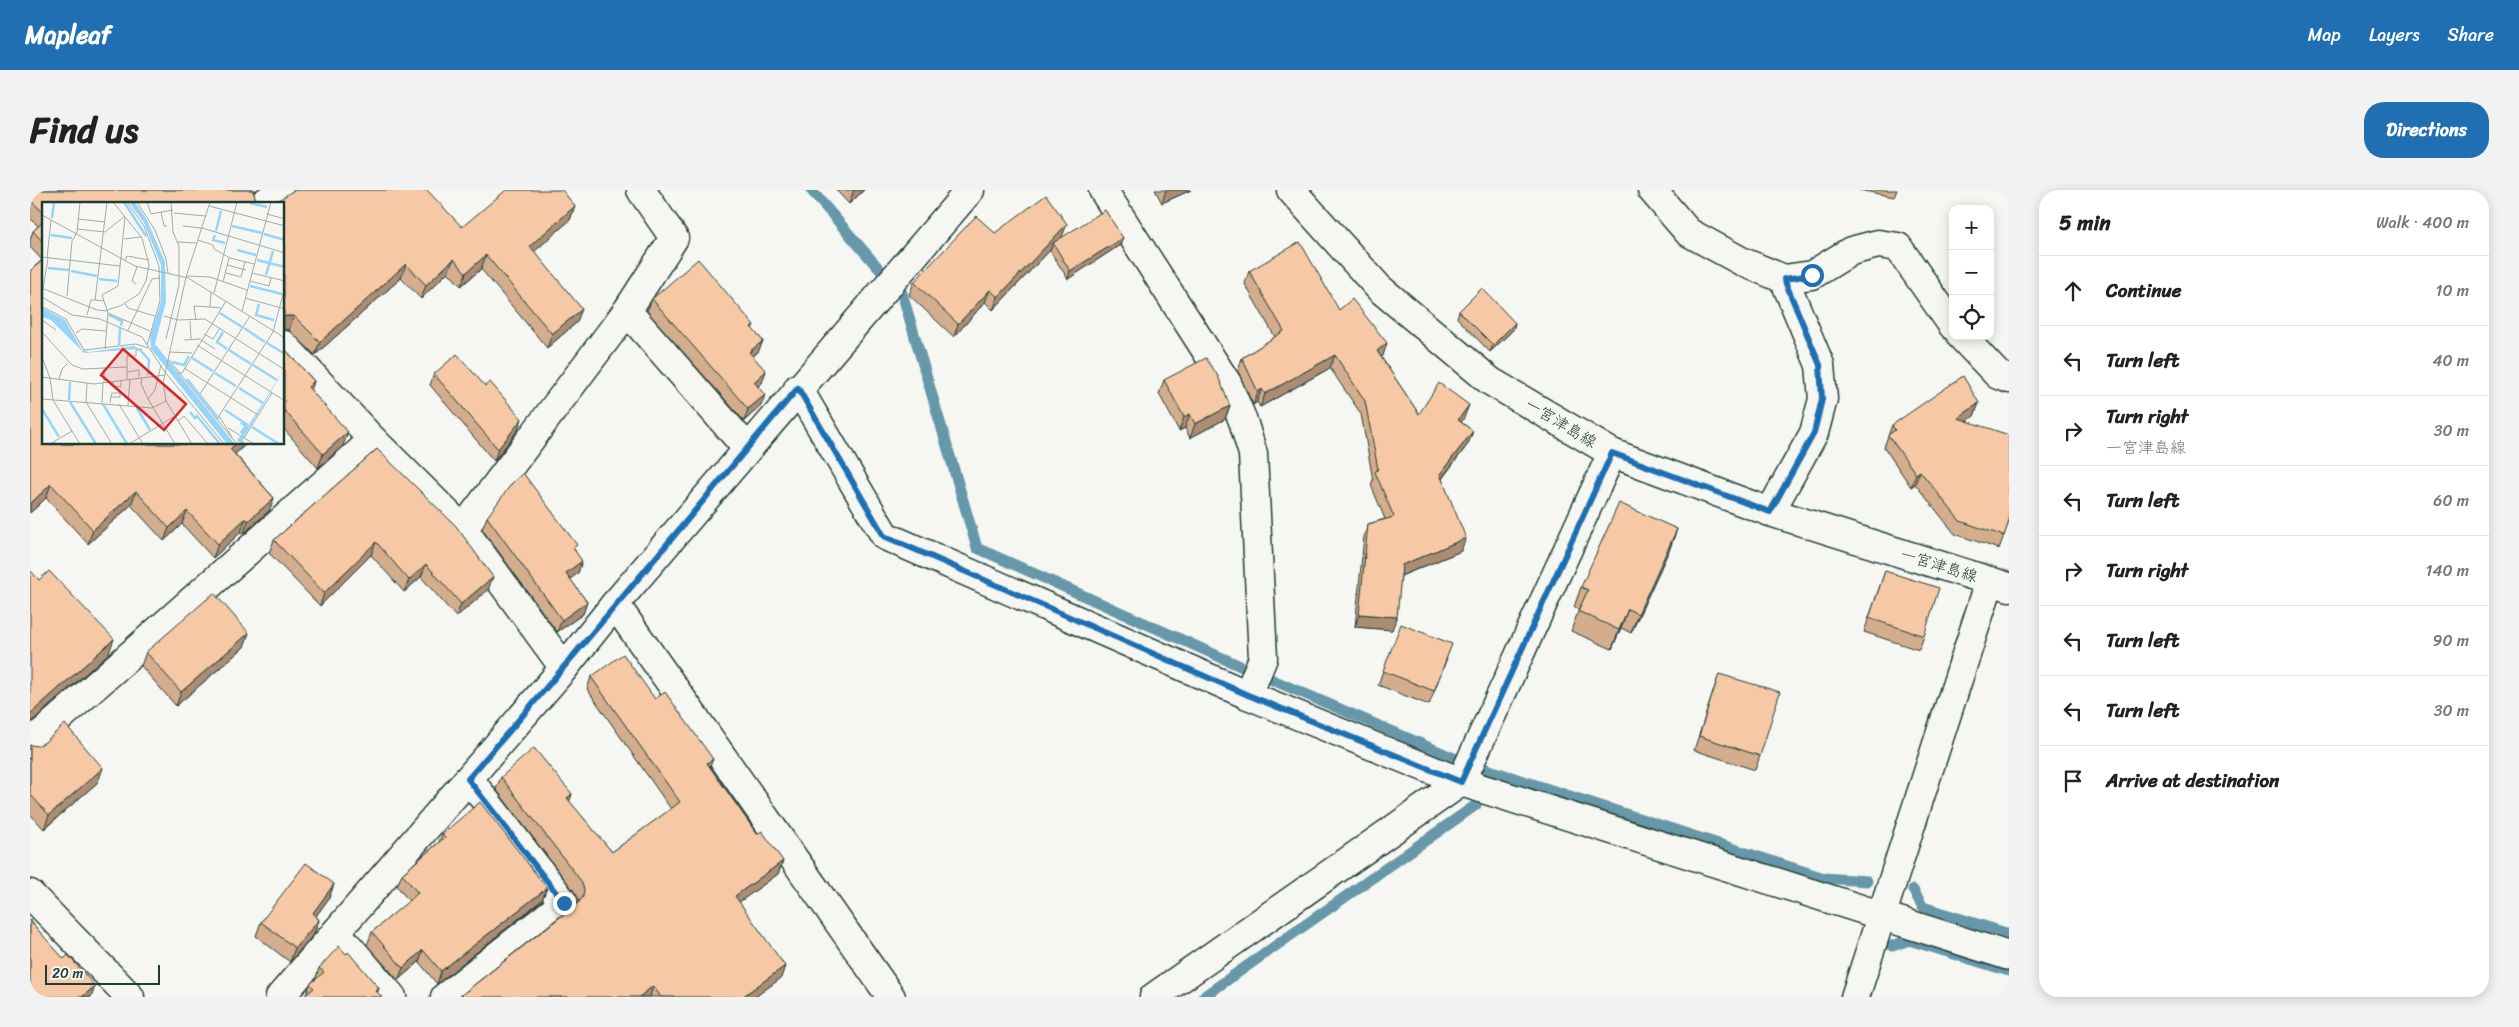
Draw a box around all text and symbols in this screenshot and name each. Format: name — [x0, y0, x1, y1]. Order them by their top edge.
text: Mapleaf — [25, 14, 111, 56]
text: Map — [2308, 19, 2341, 51]
text: Layers — [2369, 19, 2420, 51]
text: Share — [2448, 19, 2494, 51]
text: Find us — [30, 99, 138, 161]
button: Directions — [2364, 102, 2489, 158]
inset map — [42, 202, 285, 445]
text: 5 min — [2059, 204, 2111, 242]
map controls — [1949, 205, 1994, 340]
button: + — [1949, 205, 1994, 250]
text: Walk · 400 m — [2376, 208, 2469, 237]
button: − — [1949, 250, 1994, 295]
route start — [1801, 264, 1824, 287]
text: Continue — [2106, 274, 2182, 307]
text: 10 m — [2436, 276, 2469, 305]
icon: ahead — [2059, 277, 2087, 305]
button: locate — [1949, 295, 1994, 340]
text: Turn left — [2106, 344, 2179, 377]
text: 40 m — [2432, 346, 2469, 375]
icon: left — [2059, 347, 2087, 375]
street label: 一宮津島線 — [1519, 390, 1603, 456]
text: Turn right — [2106, 400, 2188, 433]
text: 30 m — [2434, 416, 2469, 445]
icon: right — [2059, 417, 2087, 445]
text: 一宮津島線 — [2106, 433, 2186, 462]
text: Turn left — [2106, 484, 2179, 517]
text: 60 m — [2433, 486, 2469, 515]
icon: left — [2059, 487, 2087, 515]
street label: 一宮津島線 — [1897, 539, 1981, 591]
text: Turn right — [2106, 554, 2188, 587]
text: 140 m — [2426, 556, 2469, 585]
icon: right — [2059, 557, 2087, 585]
text: Turn left — [2106, 624, 2179, 657]
text: 90 m — [2433, 626, 2469, 655]
icon: left — [2059, 627, 2087, 655]
text: Turn left — [2106, 694, 2179, 727]
text: 30 m — [2434, 696, 2469, 725]
icon: left — [2059, 697, 2087, 725]
text: Arrive at destination — [2106, 764, 2279, 797]
icon: arrive — [2059, 767, 2087, 795]
route end — [553, 892, 576, 915]
text: 20 m — [52, 961, 83, 986]
scale bar — [45, 962, 160, 985]

